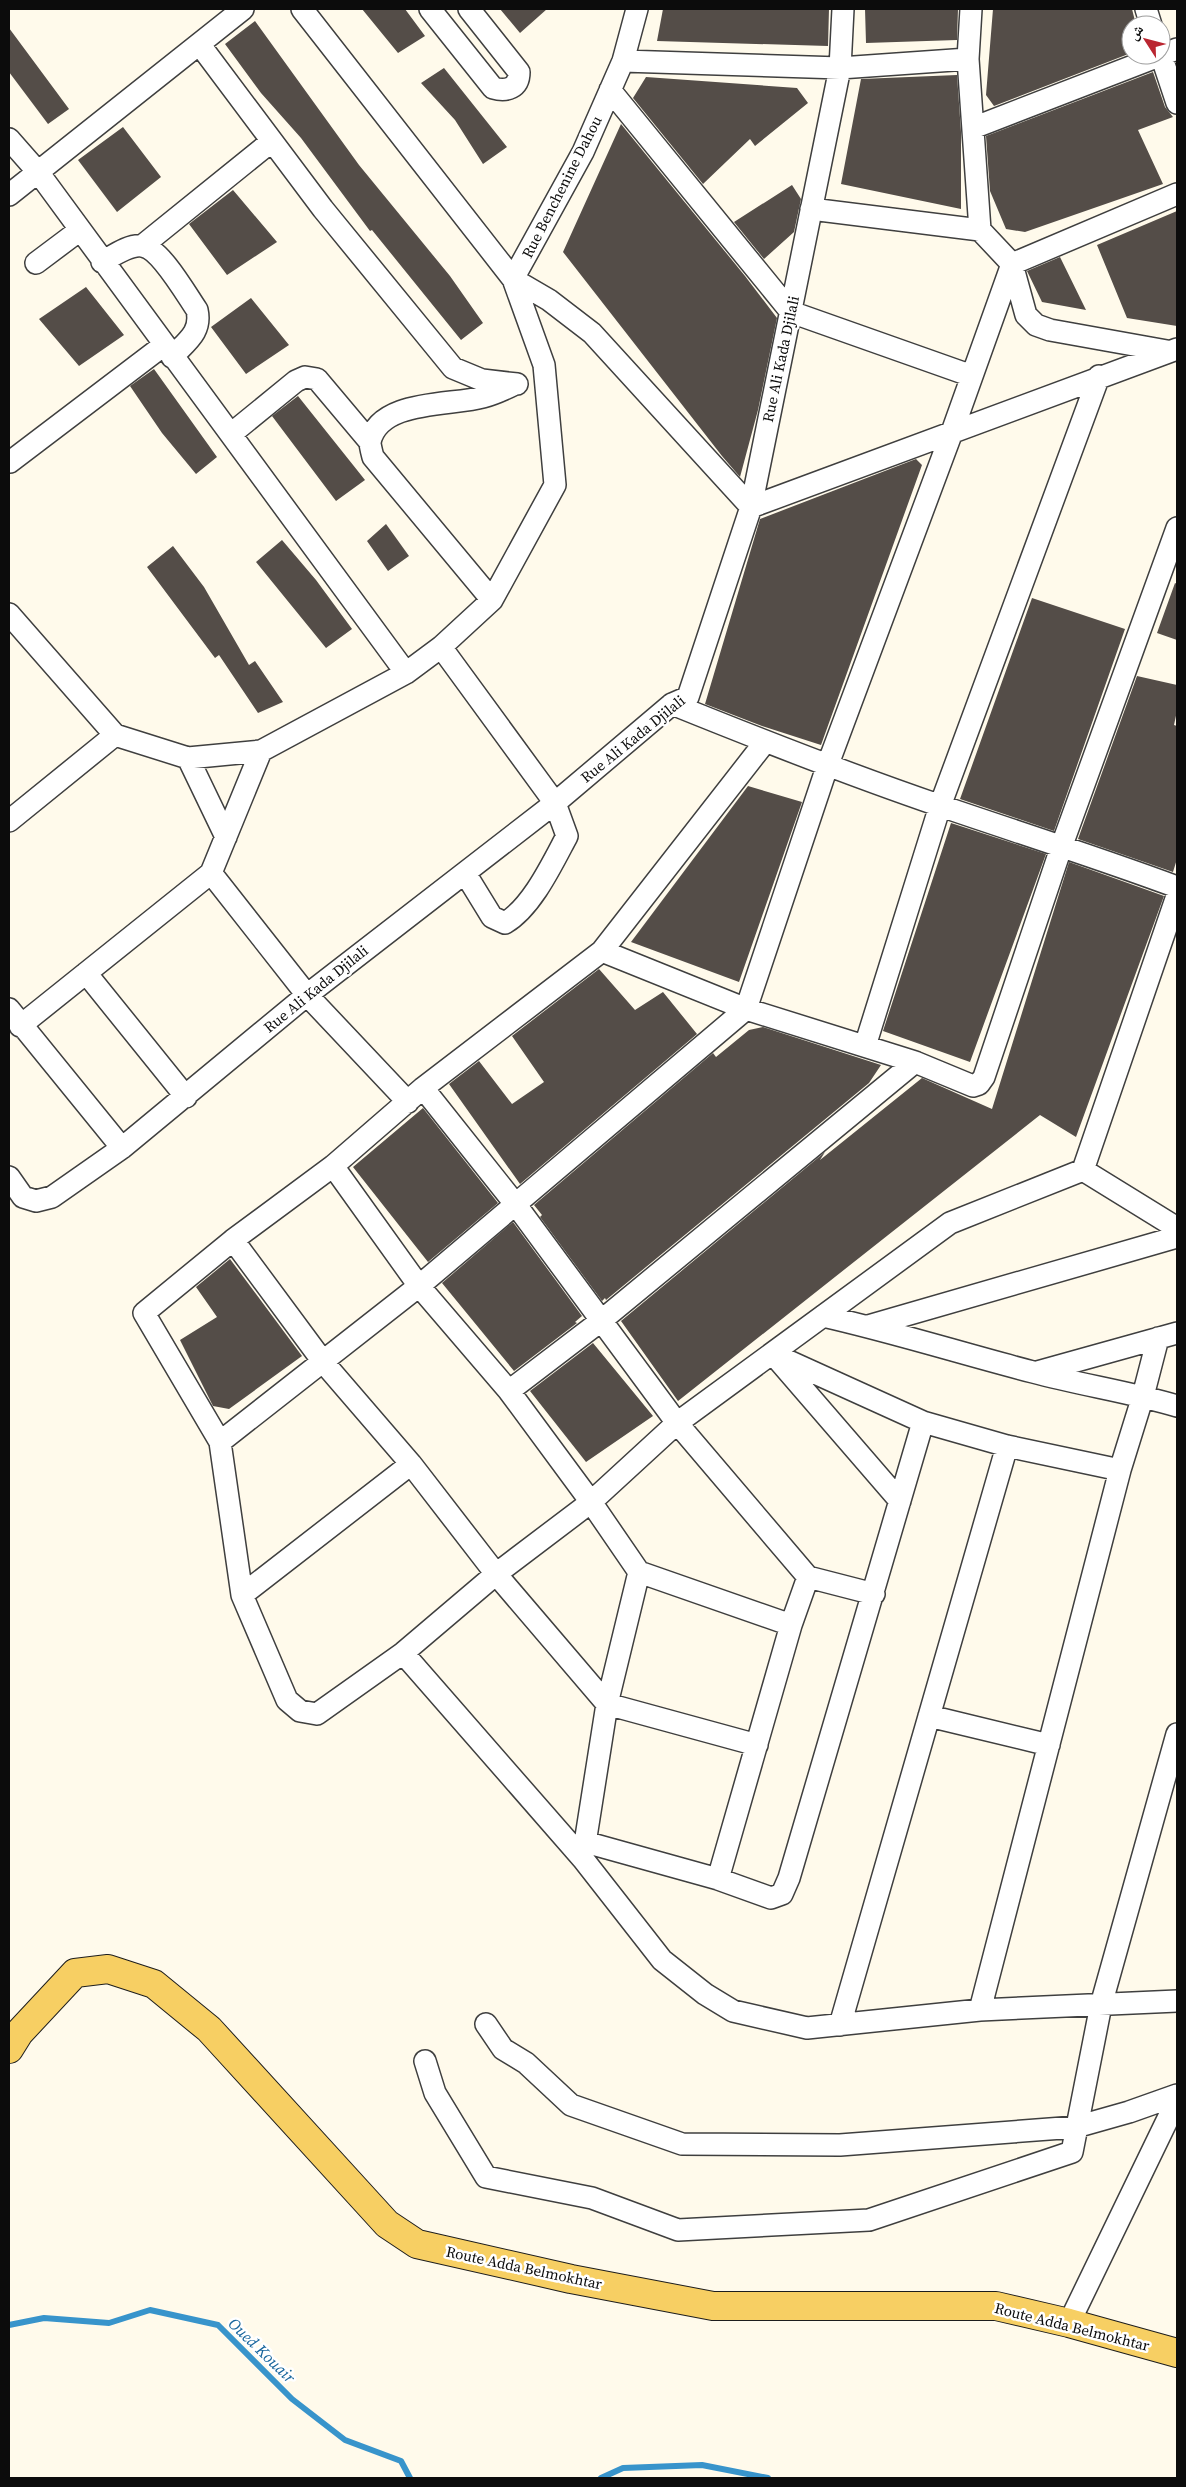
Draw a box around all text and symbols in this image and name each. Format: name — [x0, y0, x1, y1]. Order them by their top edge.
north arrow — [1121, 15, 1171, 65]
text: ش — [1123, 20, 1148, 44]
street label: Rue Benchenine Dahou — [517, 112, 607, 262]
street label: Rue Ali Kada Djilali — [757, 294, 804, 424]
street label: Rue Ali Kada Djilali — [576, 690, 689, 787]
street label: Rue Ali Kada Djilali — [259, 940, 372, 1037]
street label: Route Adda Belmokhtar — [444, 2241, 605, 2294]
street label: Route Adda Belmokhtar — [992, 2297, 1152, 2356]
water label: Oued Kouair — [224, 2312, 301, 2388]

